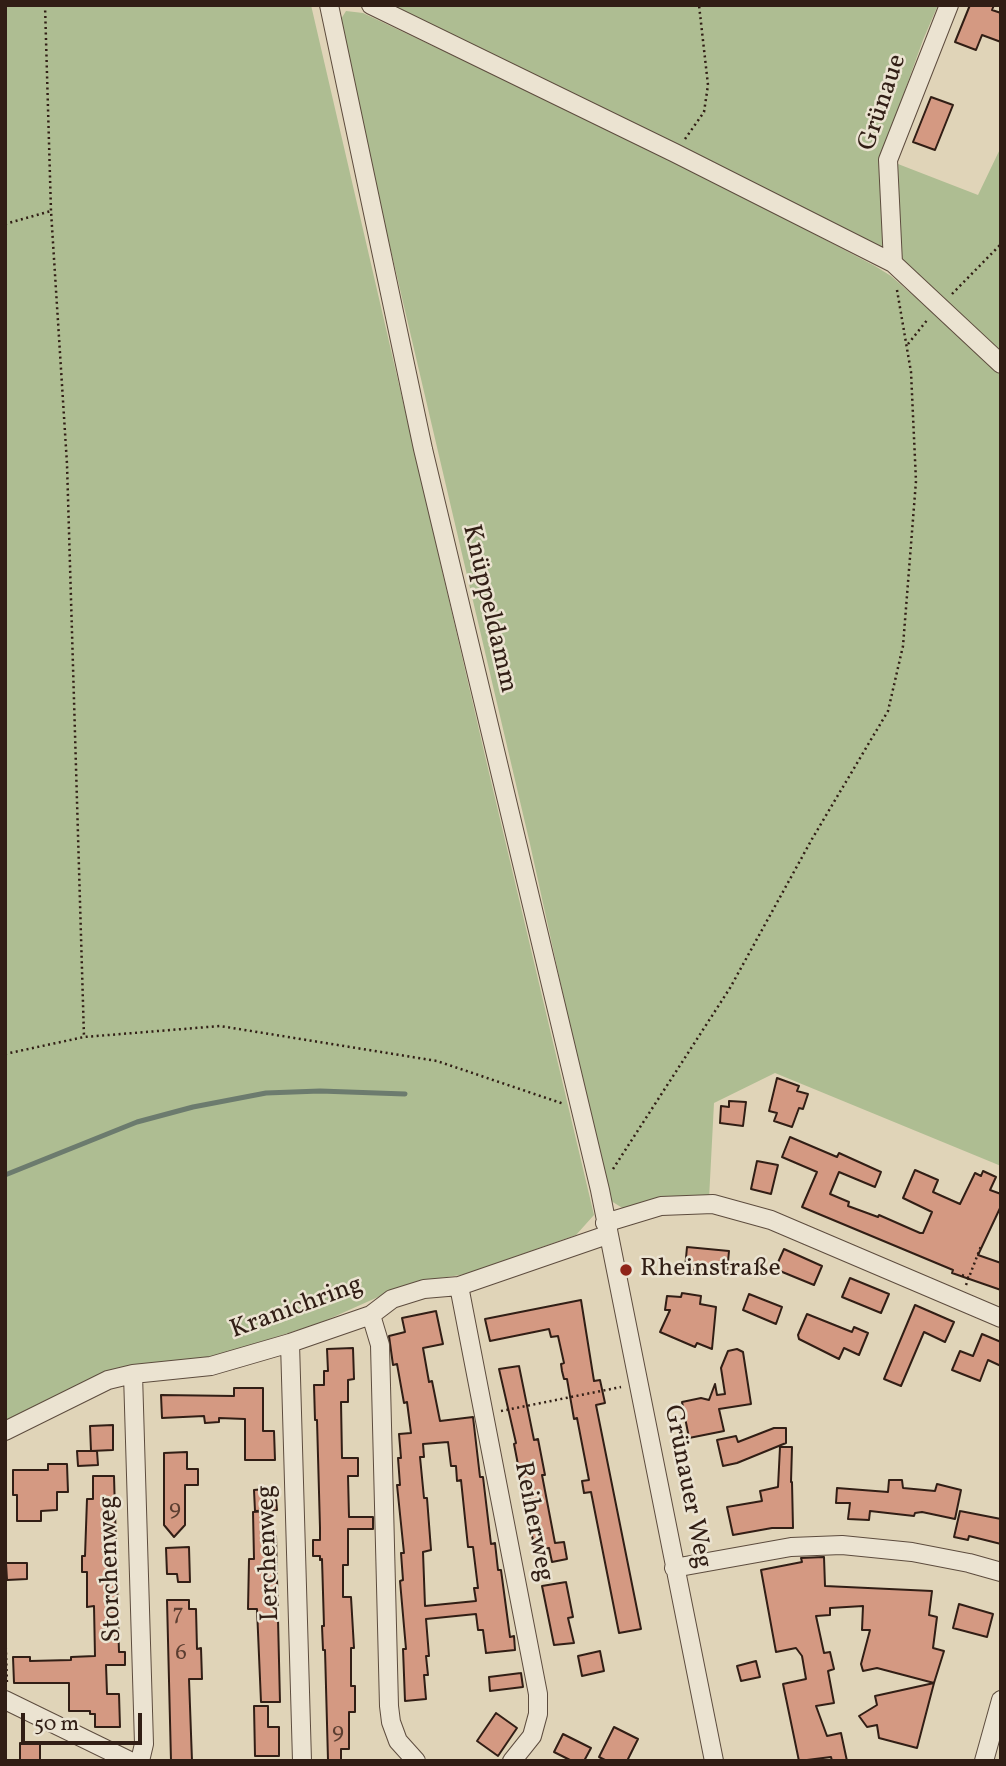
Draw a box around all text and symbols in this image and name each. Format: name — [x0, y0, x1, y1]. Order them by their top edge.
street label: Grünaue — [853, 51, 915, 155]
street label: Knüppeldamm — [454, 522, 522, 696]
place label: Rheinstraße — [640, 1254, 781, 1286]
marker: Rheinstraße — [618, 1262, 634, 1278]
street label: Kranichring — [226, 1271, 368, 1347]
street label: Grünauer Weg — [655, 1403, 717, 1571]
street label: Reiherweg — [505, 1459, 559, 1585]
street label: Lerchenweg — [252, 1484, 288, 1622]
street label: Storchenweg — [94, 1495, 130, 1643]
house number: 9 — [169, 1497, 181, 1525]
house number: 7 — [172, 1602, 184, 1630]
house number: 6 — [175, 1641, 187, 1669]
scale bar — [24, 1700, 145, 1744]
text: 50 m — [34, 1710, 79, 1739]
house number: 9 — [332, 1720, 344, 1748]

